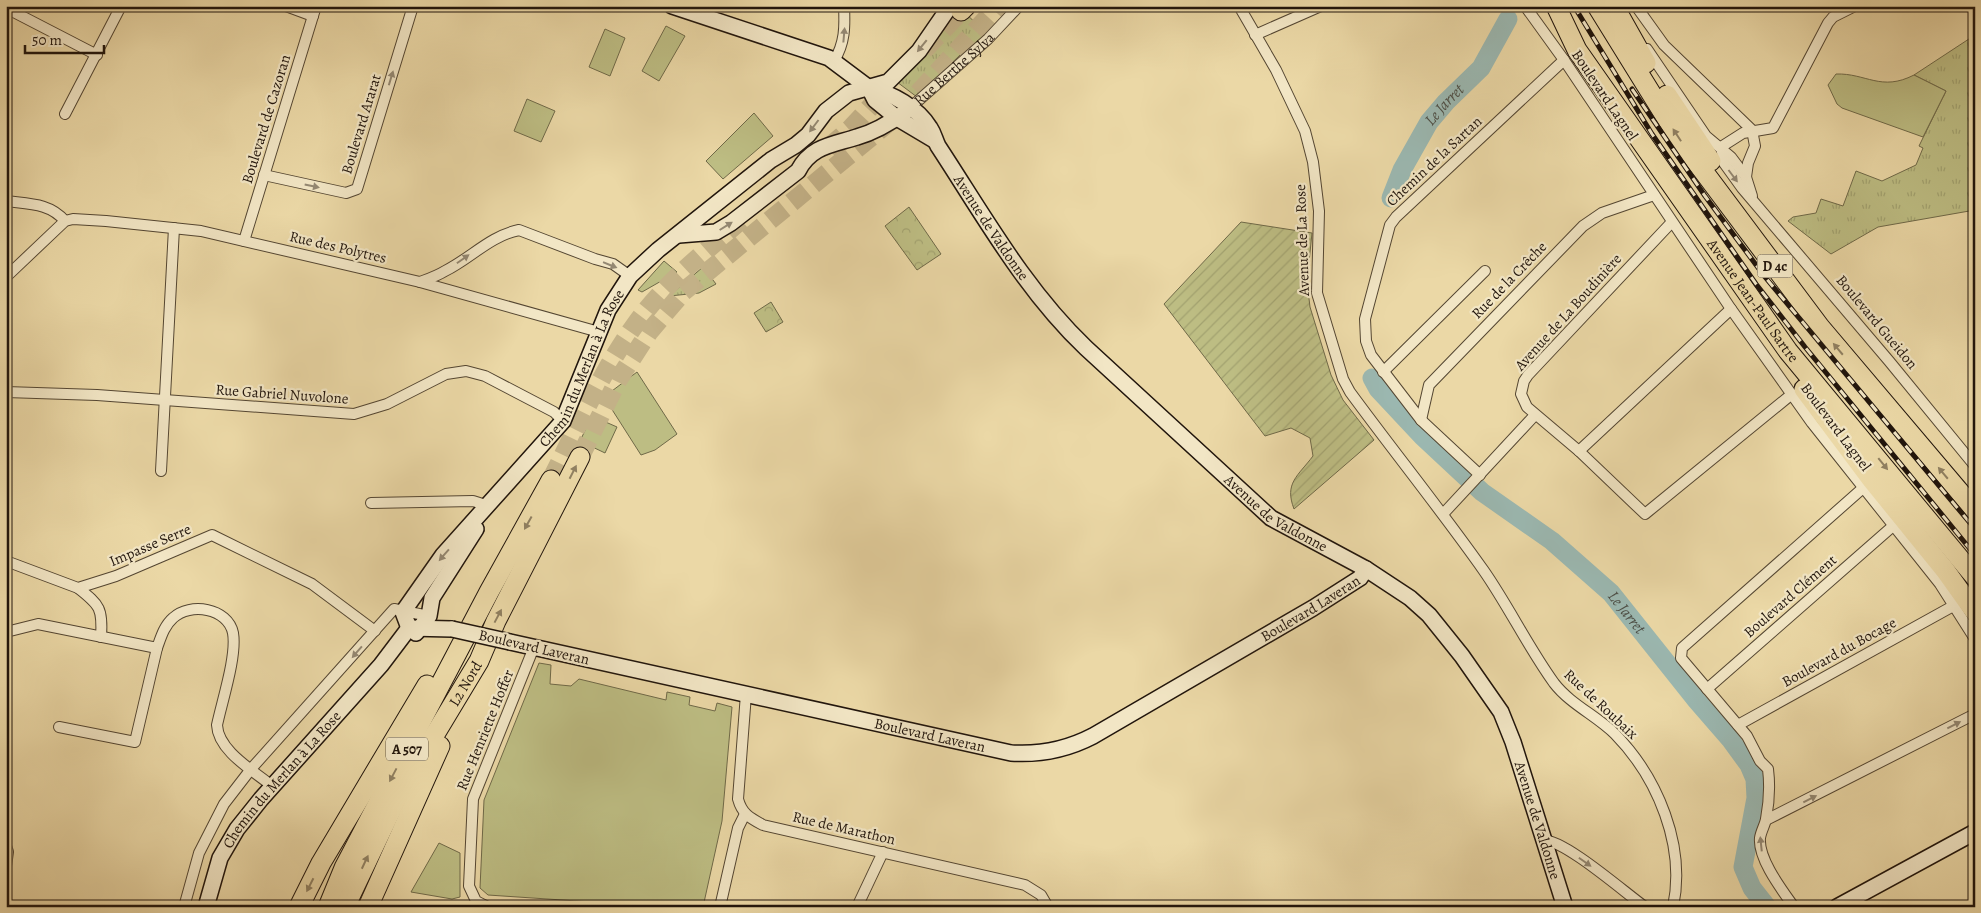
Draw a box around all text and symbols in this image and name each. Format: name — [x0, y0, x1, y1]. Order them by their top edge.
scale bar — [25, 22, 104, 54]
one-way arrow — [840, 26, 848, 42]
street label: Rue Berthe Sylva — [909, 28, 999, 110]
text: 50 m — [32, 30, 62, 50]
one-way arrow — [917, 40, 928, 53]
street label: Boulevard Lagnel — [1567, 46, 1643, 145]
street label: Boulevard de Cazoran — [237, 52, 295, 186]
one-way arrow — [388, 70, 395, 85]
street label: Boulevard Ararat — [336, 72, 386, 176]
water label: Le Jarret — [1419, 78, 1470, 130]
street label: Chemin de la Sartan — [1382, 111, 1486, 211]
one-way arrow — [809, 119, 820, 132]
one-way arrow — [1673, 128, 1682, 142]
one-way arrow — [1728, 169, 1738, 183]
street label: Avenue de Valdonne — [949, 170, 1034, 285]
one-way arrow — [305, 182, 321, 190]
street label: Avenue de La Rose — [1290, 183, 1314, 297]
one-way arrow — [719, 222, 732, 231]
street label: Rue des Polytres — [288, 226, 388, 268]
street label: Avenue Jean-Paul Sartre — [1702, 234, 1804, 367]
street label: Rue de la Crêche — [1467, 237, 1551, 323]
street label: Avenue de La Boudinière — [1509, 249, 1626, 376]
one-way arrow — [456, 254, 469, 264]
road number: D 4c — [1758, 255, 1792, 278]
one-way arrow — [603, 261, 617, 269]
street label: Boulevard Gueidon — [1832, 271, 1922, 373]
street label: Chemin du Merlan à La Rose — [534, 285, 629, 451]
one-way arrow — [1833, 342, 1844, 355]
street label: Rue Gabriel Nuvolone — [215, 379, 349, 409]
street label: Boulevard Lagnel — [1796, 379, 1876, 475]
one-way arrow — [1877, 458, 1888, 471]
one-way arrow — [569, 465, 577, 479]
one-way arrow — [1938, 466, 1949, 479]
street label: Avenue de Valdonne — [1219, 469, 1331, 557]
one-way arrow — [524, 516, 533, 530]
street label: Impasse Serre — [106, 519, 194, 571]
one-way arrow — [438, 548, 449, 561]
street label: Boulevard Clément — [1739, 550, 1841, 642]
street label: Boulevard Laveran — [1257, 570, 1364, 646]
water label: Le Jarret — [1603, 586, 1651, 640]
one-way arrow — [494, 609, 502, 624]
street label: Boulevard du Bocage — [1778, 612, 1900, 692]
street label: Boulevard Laveran — [477, 625, 591, 669]
one-way arrow — [352, 645, 363, 658]
street label: L2 Nord — [444, 657, 487, 710]
street label: Rue de Roubaix — [1560, 664, 1642, 744]
street label: Rue Henriette Hoffer — [452, 666, 519, 793]
street label: Chemin du Merlan à La Rose — [218, 706, 346, 852]
street label: Boulevard Laveran — [872, 713, 987, 757]
one-way arrow — [1947, 721, 1962, 729]
road number: A 507 — [386, 738, 428, 761]
street label: Avenue de Valdonne — [1509, 758, 1566, 882]
one-way arrow — [389, 767, 397, 782]
one-way arrow — [1803, 795, 1817, 803]
street label: Rue de Marathon — [791, 806, 897, 850]
one-way arrow — [1757, 835, 1765, 851]
one-way arrow — [361, 855, 369, 869]
one-way arrow — [1578, 857, 1592, 867]
one-way arrow — [306, 877, 314, 892]

